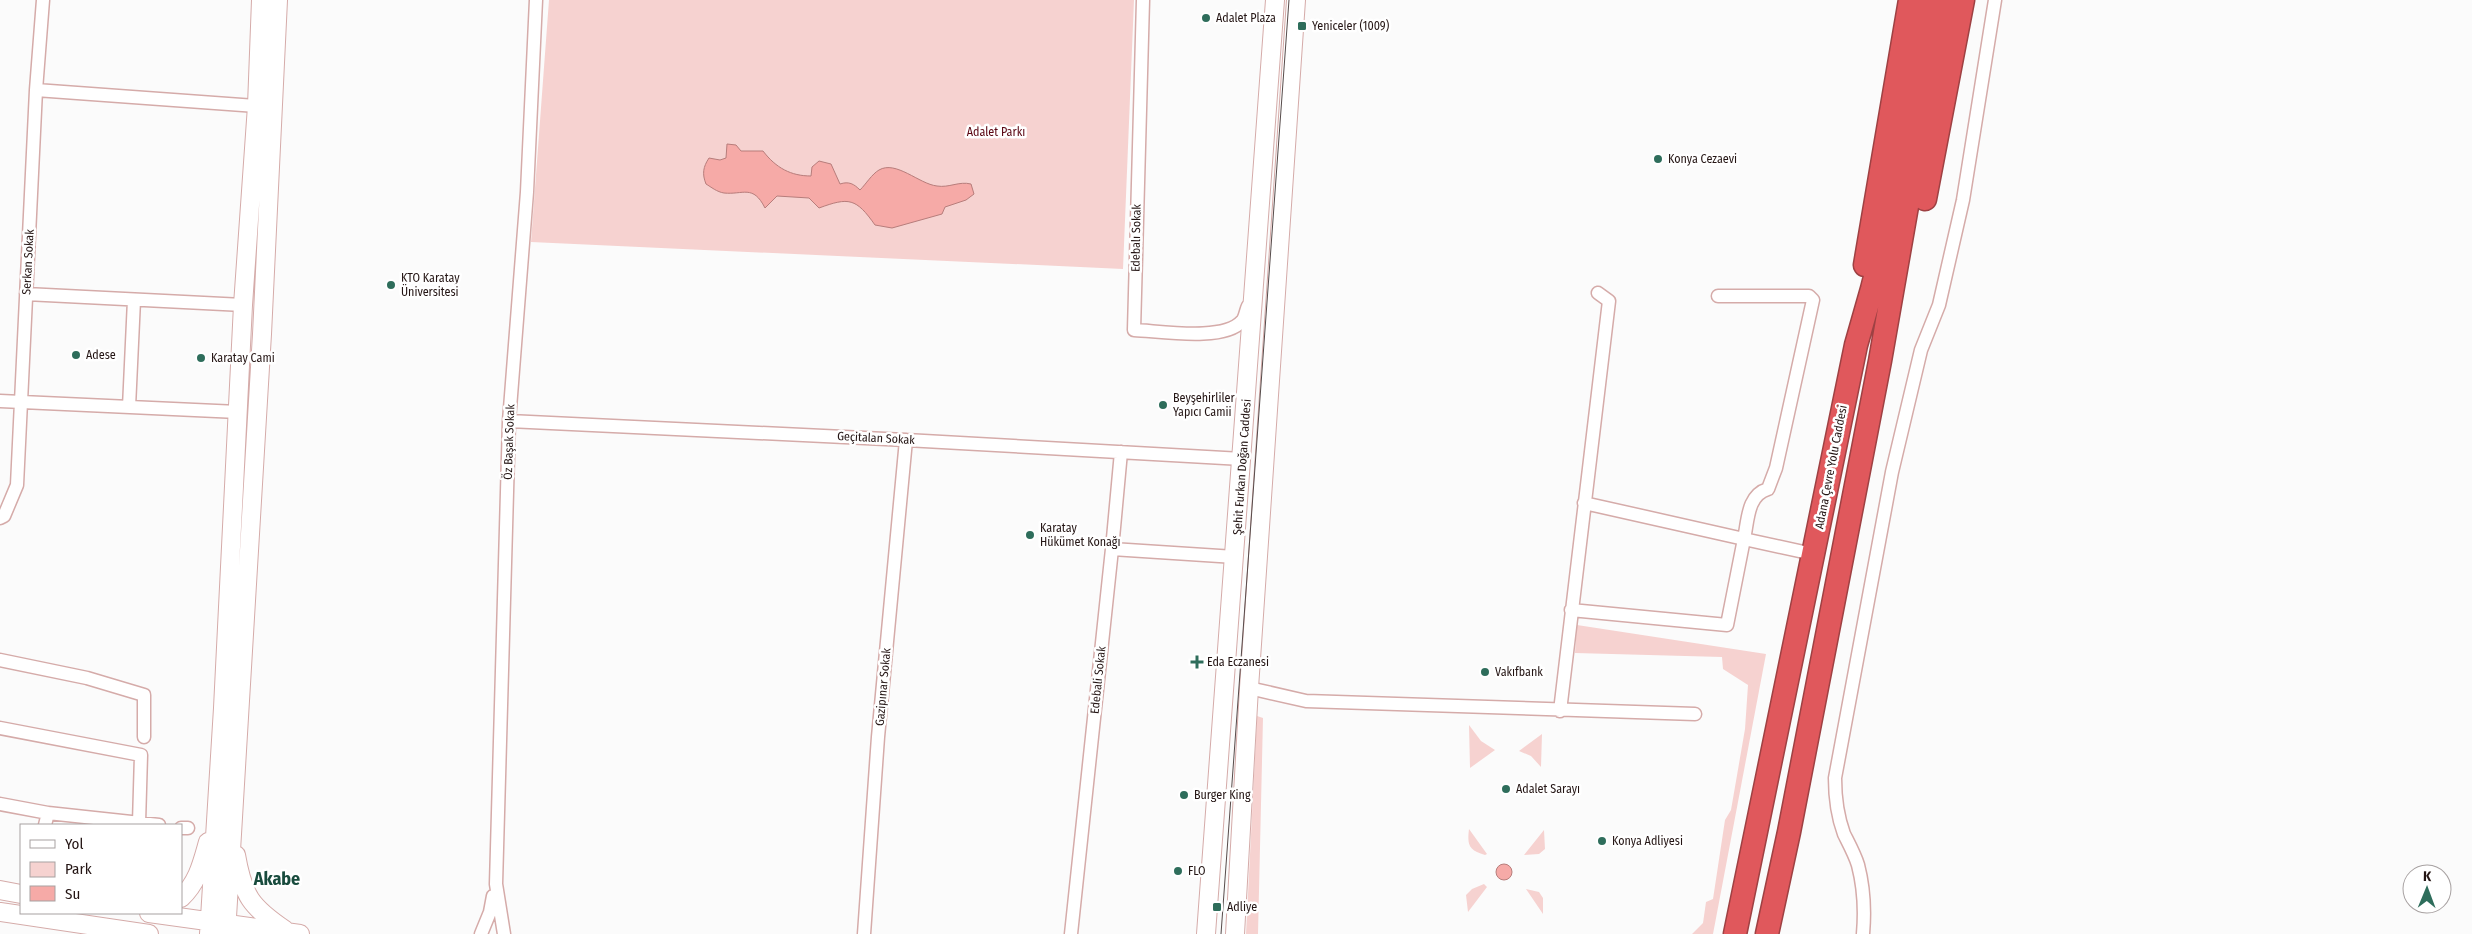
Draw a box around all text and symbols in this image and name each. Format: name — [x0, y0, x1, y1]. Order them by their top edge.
place label: Adalet Plaza — [1216, 11, 1276, 25]
marker: Adalet Plaza — [1200, 12, 1212, 24]
place label: Yeniceler (1009) — [1312, 19, 1390, 33]
marker: Yeniceler (1009) — [1296, 20, 1308, 32]
park label: Adalet Parkı — [967, 125, 1025, 139]
place label: Konya Cezaevi — [1668, 152, 1737, 166]
marker: Konya Cezaevi — [1652, 153, 1664, 165]
street label: Edebalı Sokak — [1128, 204, 1144, 272]
street label: Serkan Sokak — [19, 228, 37, 295]
place label: KTO Karatay Üniversitesi — [401, 271, 460, 299]
marker: KTO Karatay Üniversitesi — [385, 279, 397, 291]
place label: Adese — [86, 348, 116, 362]
marker: Adese — [70, 349, 82, 361]
place label: Karatay Cami — [211, 351, 275, 365]
marker: Karatay Cami — [195, 352, 207, 364]
place label: Beyşehirliler Yapıcı Camii — [1173, 391, 1236, 419]
marker: Beyşehirliler Yapıcı Camii — [1157, 399, 1169, 411]
street label: Şehit Furkan Doğan Caddesi — [1230, 399, 1254, 535]
street label: Öz Başak Sokak — [499, 403, 517, 480]
street label: Adana Çevre Yolu Caddesi — [1812, 404, 1850, 530]
street label: Geçitalan Sokak — [837, 429, 916, 447]
place label: Karatay Hükümet Konağı — [1040, 521, 1120, 549]
marker: Karatay Hükümet Konağı — [1024, 529, 1036, 541]
street label: Edebali Sokak — [1087, 645, 1109, 715]
street label: Gazipınar Sokak — [873, 647, 893, 727]
place label: Eda Eczanesi — [1207, 655, 1269, 669]
marker: Eda Eczanesi — [1191, 656, 1203, 668]
place label: Vakıfbank — [1495, 665, 1543, 679]
marker: Vakıfbank — [1479, 666, 1491, 678]
place label: Adalet Sarayı — [1516, 782, 1580, 796]
marker: Adalet Sarayı — [1500, 783, 1512, 795]
place label: Burger King — [1194, 788, 1251, 802]
marker: Burger King — [1178, 789, 1190, 801]
legend — [20, 824, 182, 914]
place label: Konya Adliyesi — [1612, 834, 1683, 848]
text: Yol — [65, 835, 83, 853]
marker: Konya Adliyesi — [1596, 835, 1608, 847]
text: Park — [65, 860, 92, 878]
place label: FLO — [1188, 864, 1206, 878]
north arrow — [2402, 864, 2452, 914]
marker: FLO — [1172, 865, 1184, 877]
district label: Akabe — [253, 868, 300, 890]
text: K — [2423, 868, 2432, 885]
text: Su — [65, 885, 80, 903]
place label: Adliye — [1227, 900, 1257, 914]
marker: Adliye — [1211, 901, 1223, 913]

